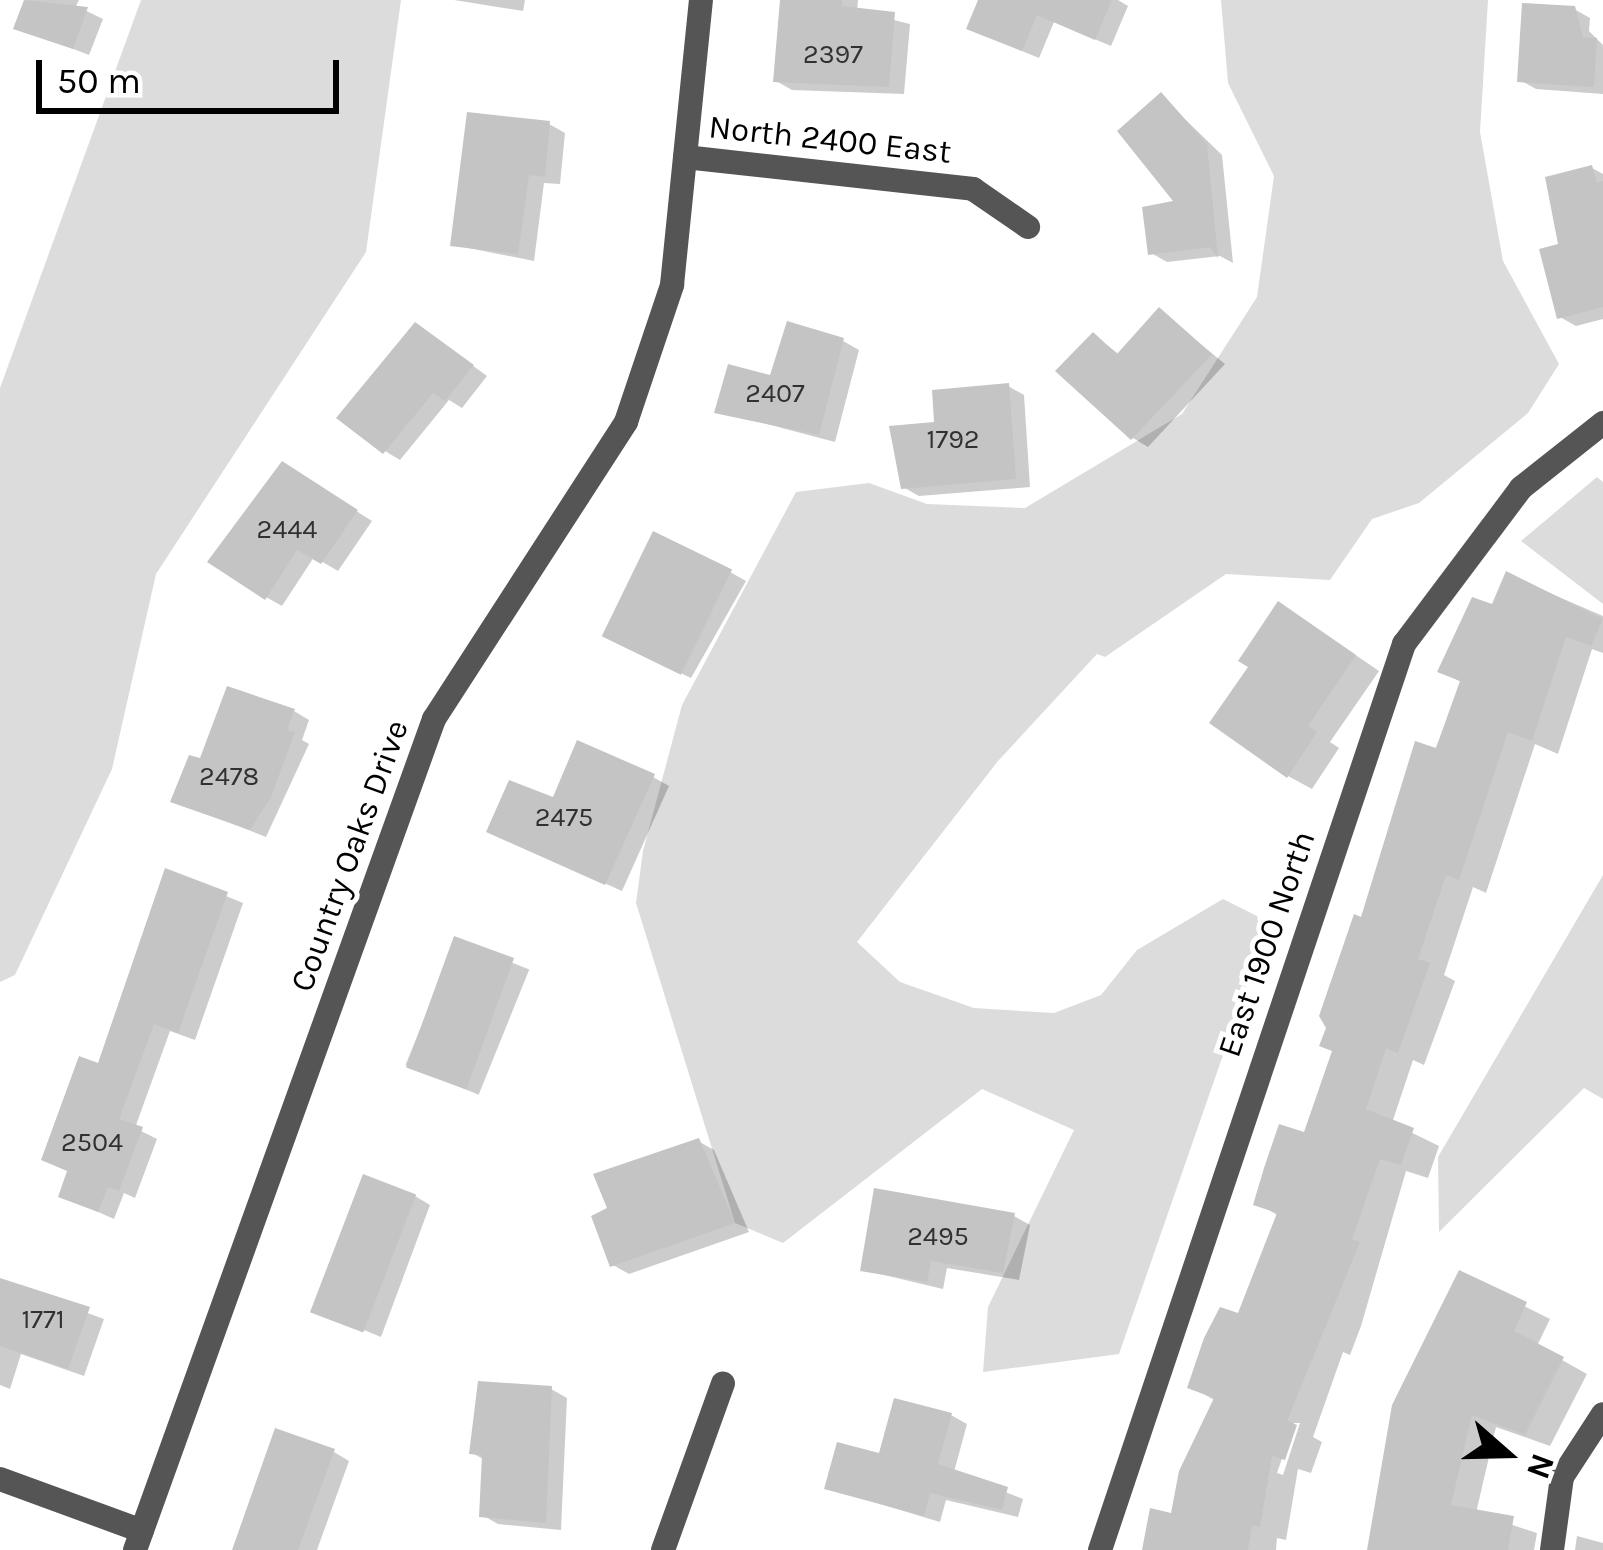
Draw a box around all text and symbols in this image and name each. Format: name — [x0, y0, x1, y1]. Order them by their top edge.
scale bar — [42, 36, 345, 110]
house number: 2397 — [803, 39, 863, 71]
text: 50 m — [57, 60, 141, 102]
street label: North 2400 East — [707, 108, 953, 172]
house number: 2407 — [745, 378, 805, 410]
house number: 1792 — [927, 424, 979, 456]
house number: 2444 — [257, 514, 317, 546]
street label: Country Oaks Drive — [282, 715, 418, 997]
house number: 2478 — [199, 761, 259, 793]
house number: 2475 — [535, 802, 593, 834]
street label: East 1900 North — [1210, 826, 1324, 1062]
house number: 2504 — [61, 1127, 123, 1159]
house number: 2495 — [907, 1221, 969, 1253]
house number: 1771 — [21, 1304, 65, 1336]
north arrow — [1447, 1394, 1567, 1514]
text: N — [1519, 1449, 1563, 1484]

